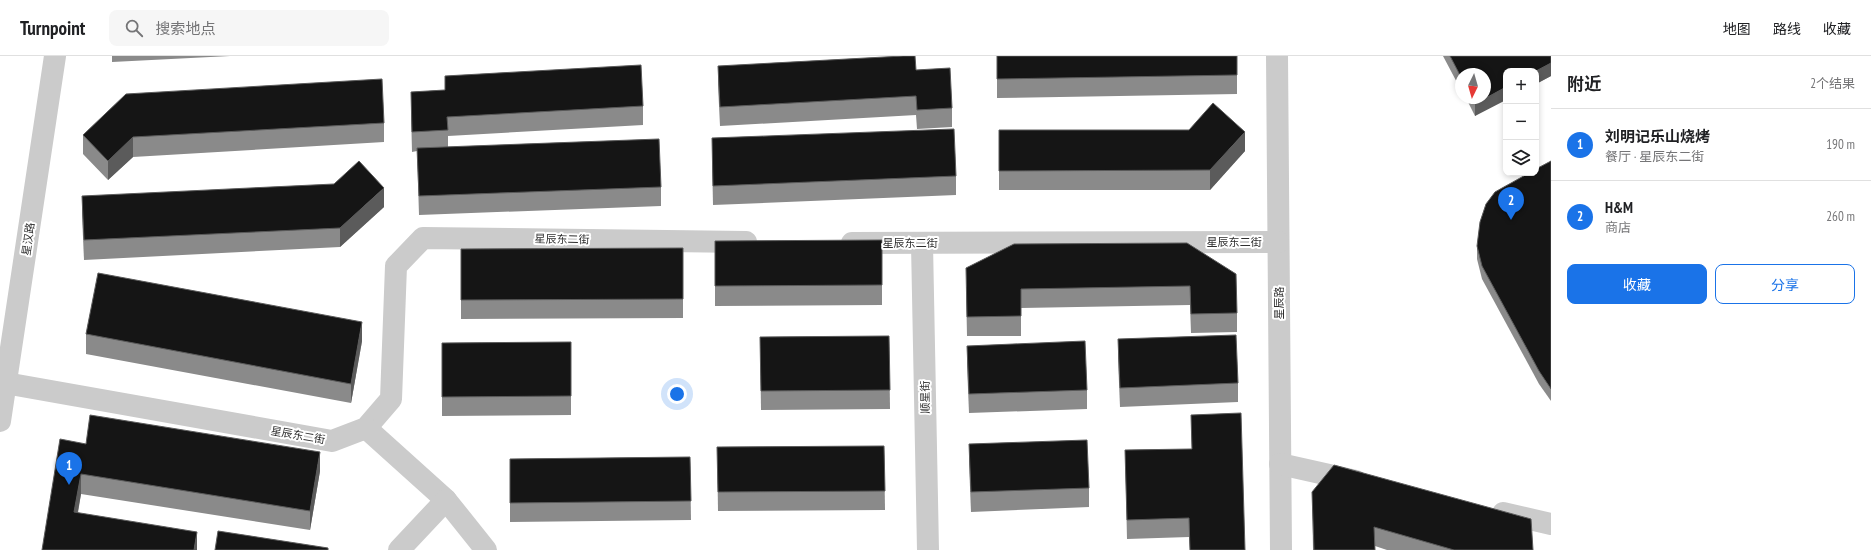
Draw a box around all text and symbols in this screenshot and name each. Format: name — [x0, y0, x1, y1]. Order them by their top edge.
search box — [109, 10, 389, 46]
text: Turnpoint — [20, 16, 85, 40]
icon: search — [123, 17, 145, 39]
text: 搜索地点 — [155, 19, 215, 38]
text: 地图 — [1723, 20, 1751, 38]
text: 路线 — [1773, 20, 1801, 38]
text: 收藏 — [1823, 20, 1851, 38]
north arrow — [1455, 68, 1491, 104]
map controls — [1503, 68, 1539, 176]
button: + — [1503, 68, 1539, 104]
text: 附近 — [1567, 73, 1601, 95]
text: 2个结果 — [1810, 75, 1855, 92]
button: − — [1503, 104, 1539, 140]
text: 刘明记乐山烧烤 — [1605, 127, 1710, 146]
text: 1 — [1577, 136, 1583, 153]
text: 190 m — [1826, 136, 1855, 153]
button: layers — [1503, 140, 1539, 176]
text: 餐厅 · 星辰东二街 — [1605, 148, 1704, 165]
pin: 2 — [1498, 187, 1524, 220]
text: H&M — [1605, 198, 1633, 217]
text: 2 — [1577, 208, 1583, 225]
text: 260 m — [1826, 208, 1855, 225]
text: 商店 — [1605, 219, 1631, 236]
street label: 星汉路 — [19, 222, 37, 256]
street label: 星辰东二街 — [534, 232, 590, 246]
street label: 星辰东二街 — [1207, 235, 1262, 249]
street label: 星辰东二街 — [883, 236, 938, 250]
button: 收藏 — [1567, 264, 1707, 304]
button: 分享 — [1715, 264, 1855, 304]
street label: 星辰路 — [1272, 287, 1286, 320]
street label: 顺星街 — [918, 380, 932, 414]
your location — [667, 384, 687, 404]
street label: 星辰东二街 — [270, 423, 326, 447]
pin: 1 — [56, 452, 82, 485]

